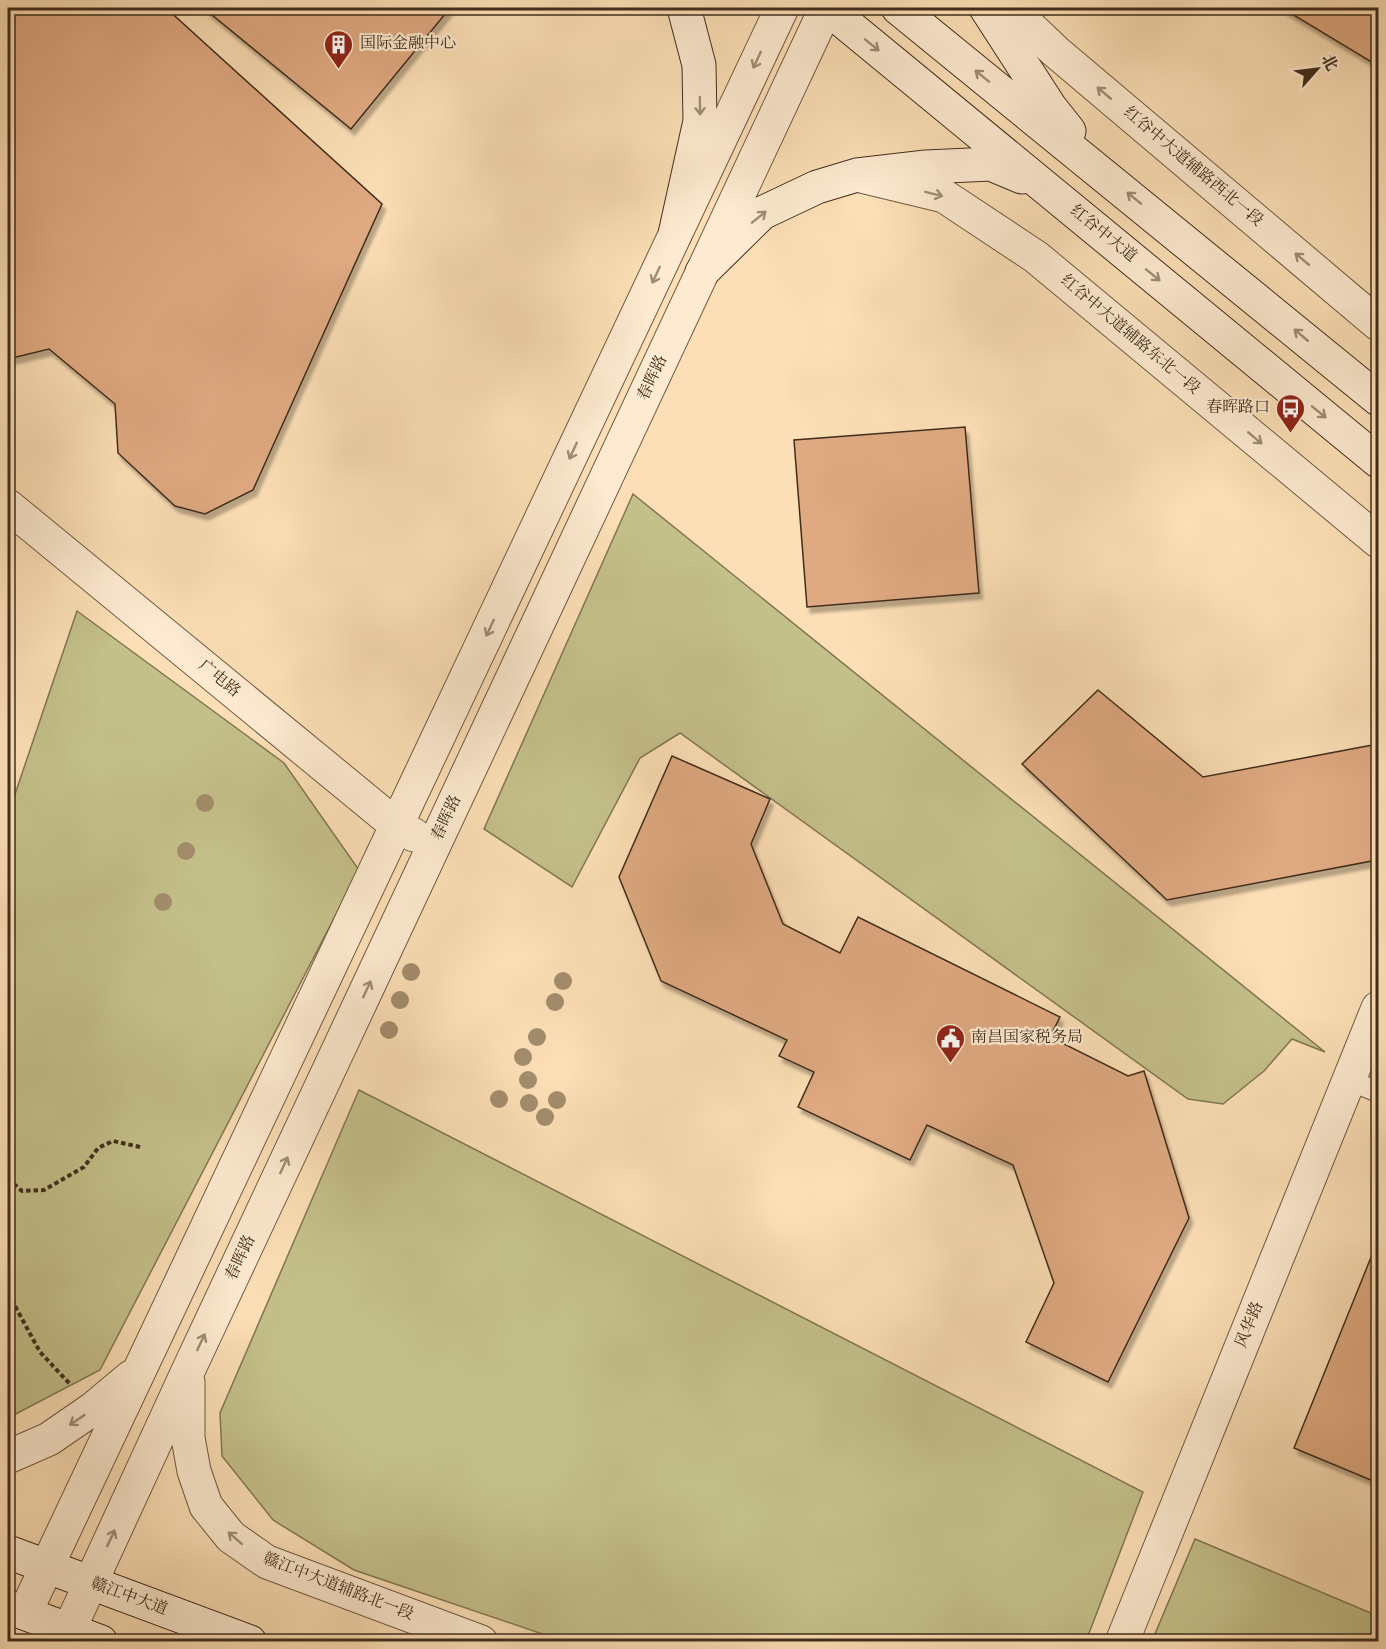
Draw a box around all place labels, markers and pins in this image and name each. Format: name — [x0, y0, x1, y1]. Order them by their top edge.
building icon: 国际金融中心 — [323, 28, 355, 70]
place label: 国际金融中心 — [360, 33, 456, 55]
bus stop icon: 春晖路口 — [1275, 392, 1307, 434]
place label: 春晖路口 — [1206, 397, 1270, 419]
public building icon: 南昌国家税务局 — [934, 1022, 966, 1064]
place label: 南昌国家税务局 — [971, 1027, 1083, 1049]

